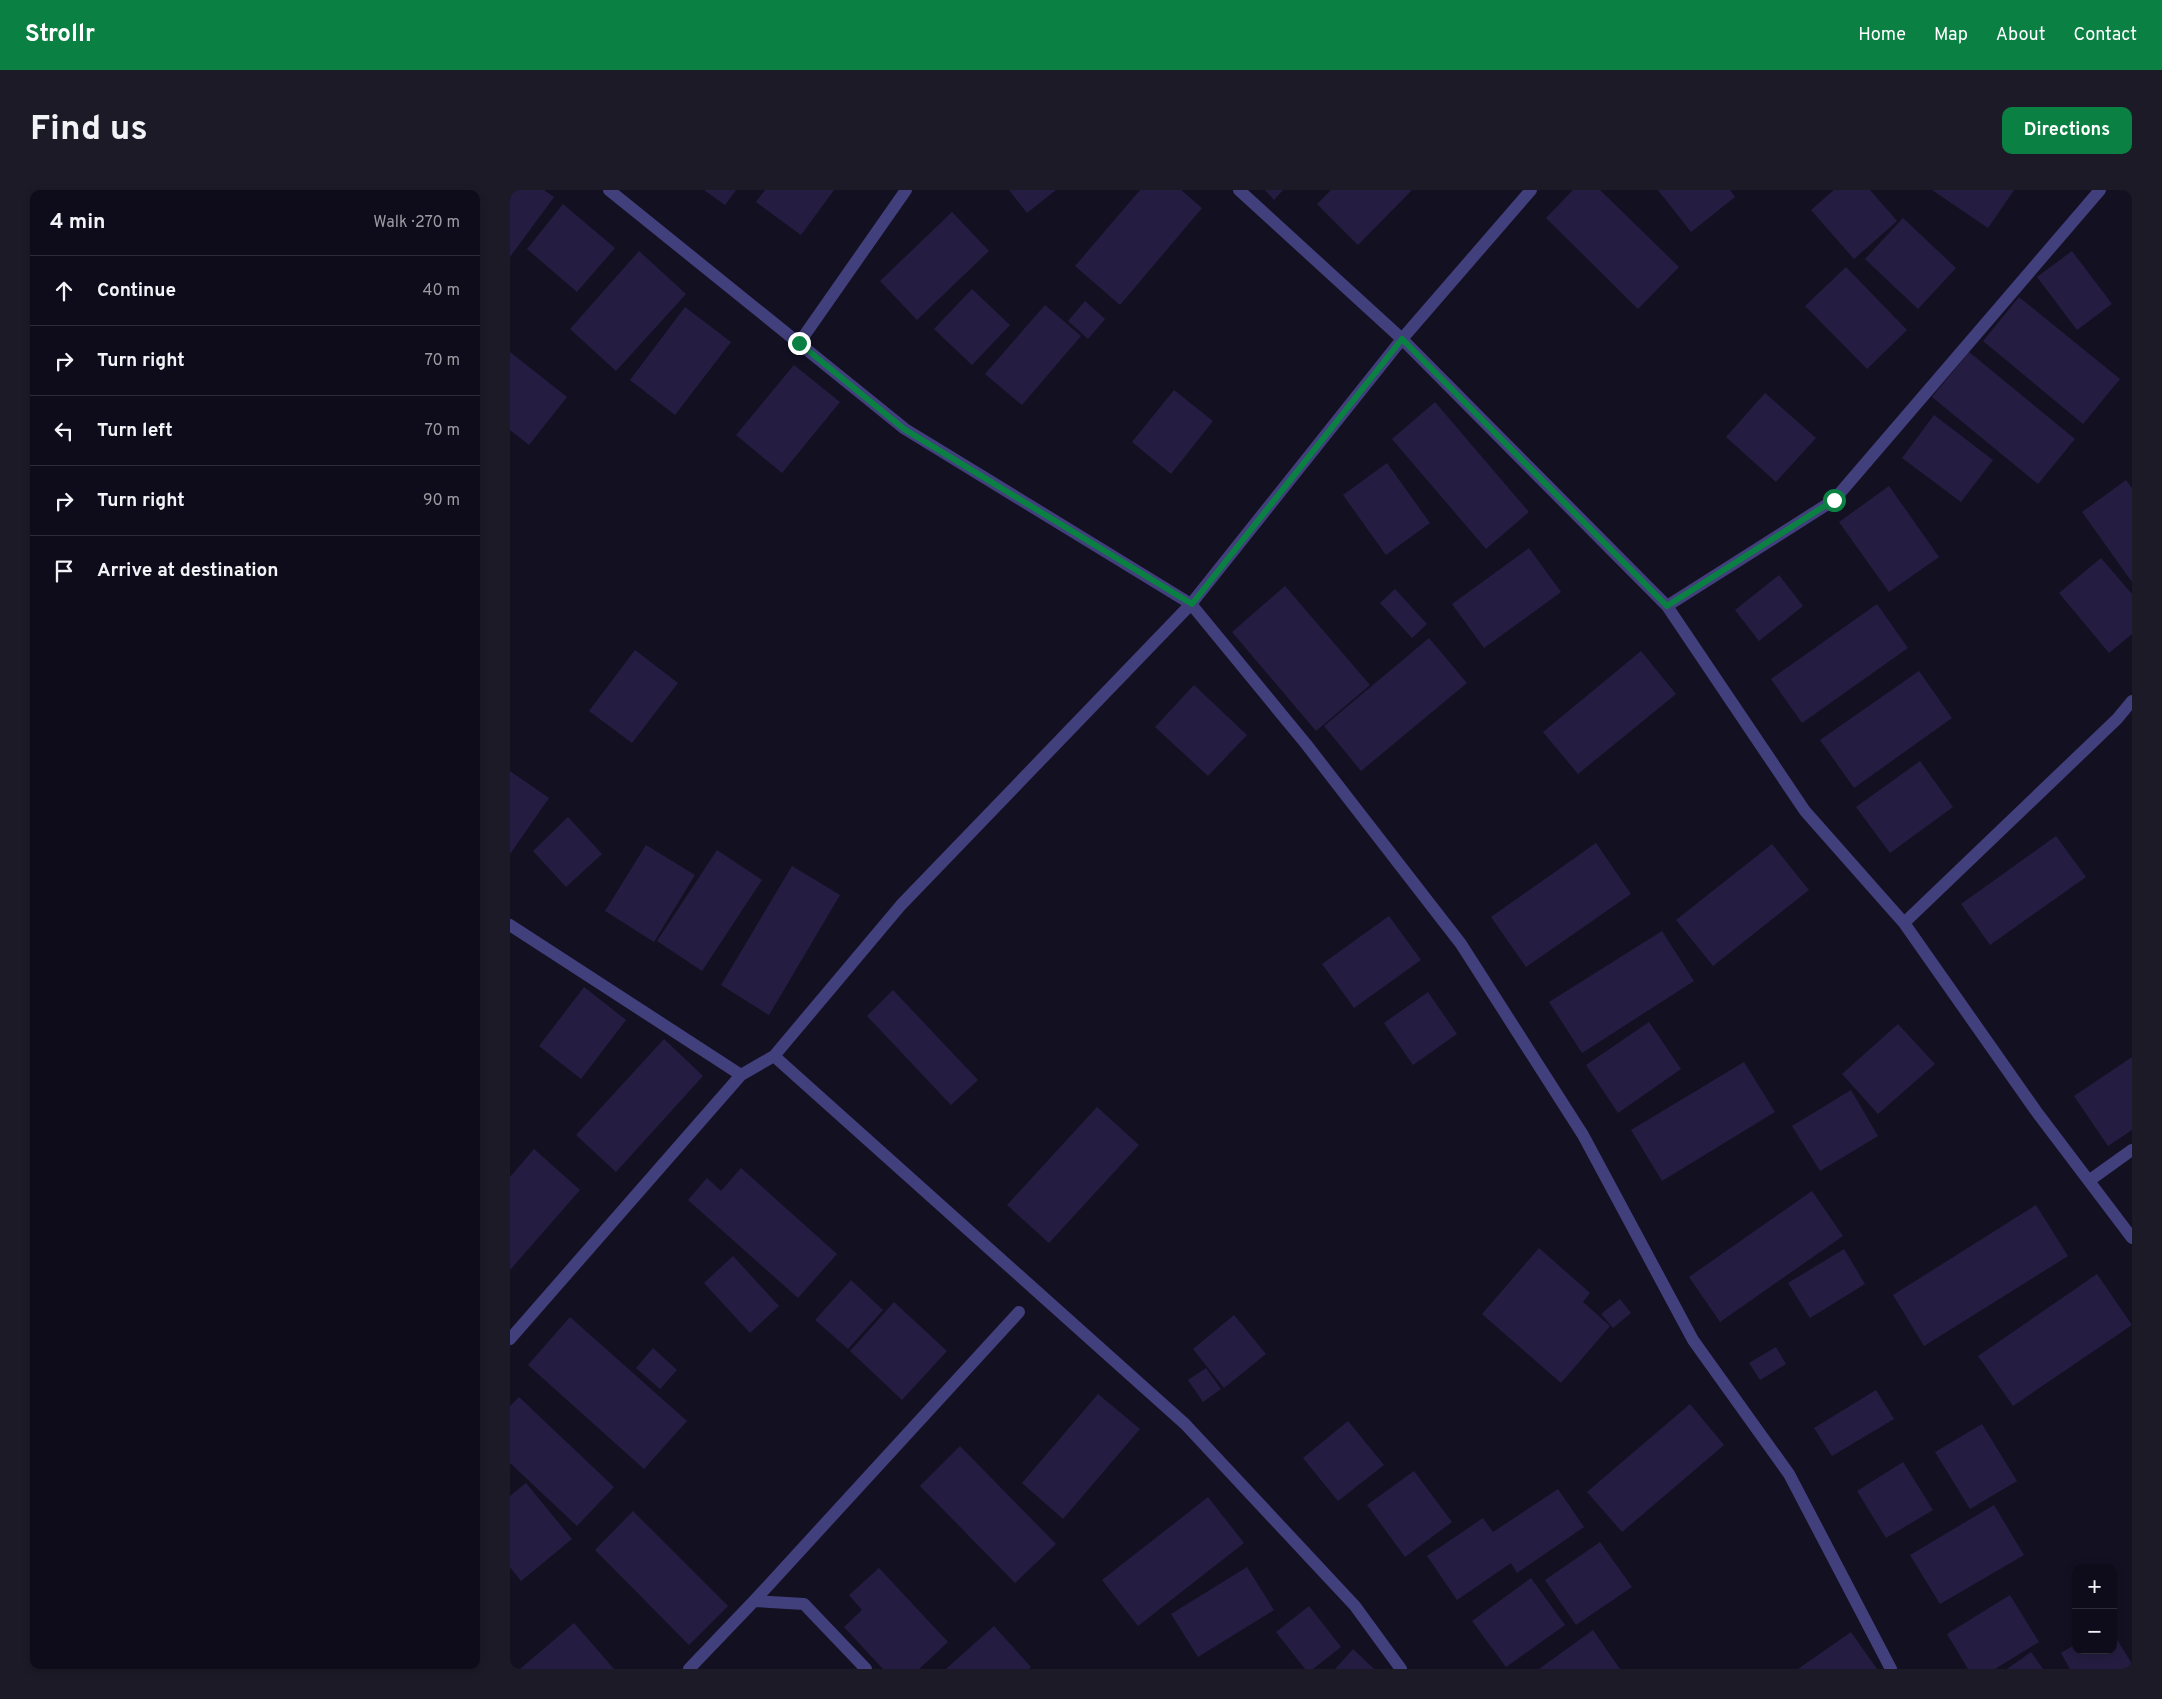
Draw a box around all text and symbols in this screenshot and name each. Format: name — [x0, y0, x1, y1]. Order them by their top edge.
text: Strollr — [25, 20, 95, 50]
text: Home — [1858, 24, 1906, 47]
text: Map — [1934, 24, 1968, 47]
text: About — [1996, 24, 2045, 47]
text: Contact — [2073, 24, 2137, 47]
button: Directions — [2002, 107, 2132, 154]
text: Find us — [30, 108, 148, 152]
text: 4 min — [50, 209, 106, 236]
text: Walk · 270 m — [373, 213, 460, 233]
icon: ahead — [50, 277, 78, 305]
text: Continue — [97, 279, 176, 303]
text: 40 m — [422, 281, 460, 301]
route end — [788, 332, 811, 355]
icon: right — [50, 347, 78, 375]
text: Turn right — [97, 349, 185, 373]
text: 70 m — [425, 351, 460, 371]
icon: left — [50, 417, 78, 445]
text: Turn left — [97, 419, 173, 443]
text: 70 m — [425, 421, 460, 441]
icon: right — [50, 487, 78, 515]
text: Turn right — [97, 489, 185, 513]
route start — [1823, 489, 1846, 512]
text: 90 m — [423, 491, 460, 511]
icon: arrive — [50, 557, 78, 585]
text: Arrive at destination — [97, 559, 278, 583]
map controls — [2072, 1564, 2117, 1654]
button: + — [2072, 1564, 2117, 1609]
button: − — [2072, 1609, 2117, 1654]

